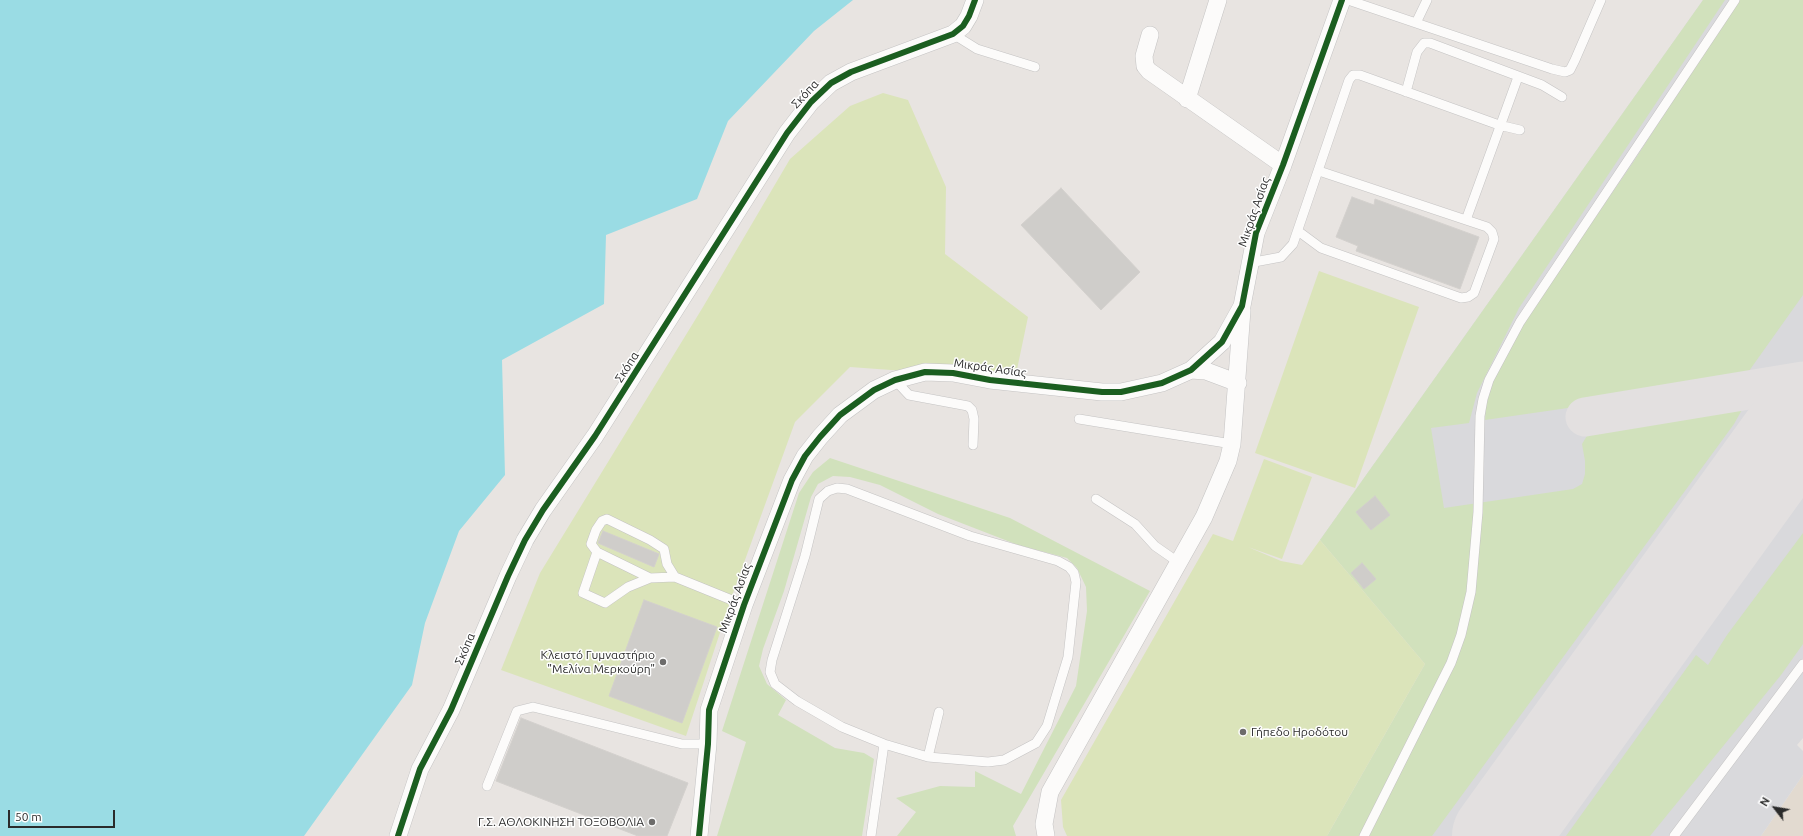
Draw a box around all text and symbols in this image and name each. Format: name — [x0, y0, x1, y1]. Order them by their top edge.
street label: Σκόπα — [788, 77, 822, 111]
street label: Μικράς Ασίας — [1235, 175, 1273, 249]
street label: Σκόπα — [612, 349, 642, 385]
street label: Μικράς Ασίας — [953, 356, 1027, 380]
street label: Μικράς Ασίας — [716, 561, 754, 635]
street label: Σκόπα — [452, 631, 478, 667]
place label: Κλειστό Γυμναστήριο "Μελίνα Μερκούρη" — [541, 648, 655, 676]
marker: Κλειστό Γυμναστήριο "Μελίνα Μερκούρη" — [658, 657, 668, 667]
place label: Γήπεδο Ηροδότου — [1251, 725, 1348, 739]
marker: Γήπεδο Ηροδότου — [1238, 727, 1248, 737]
north arrow — [1755, 788, 1795, 828]
text: N — [1757, 795, 1772, 808]
scale bar — [10, 802, 117, 828]
text: 50 m — [15, 810, 42, 823]
place label: Γ.Σ. ΑΘΛΟΚΙΝΗΣΗ ΤΟΞΟΒΟΛΙΑ — [478, 815, 644, 829]
marker: Γ.Σ. ΑΘΛΟΚΙΝΗΣΗ ΤΟΞΟΒΟΛΙΑ — [647, 817, 657, 827]

